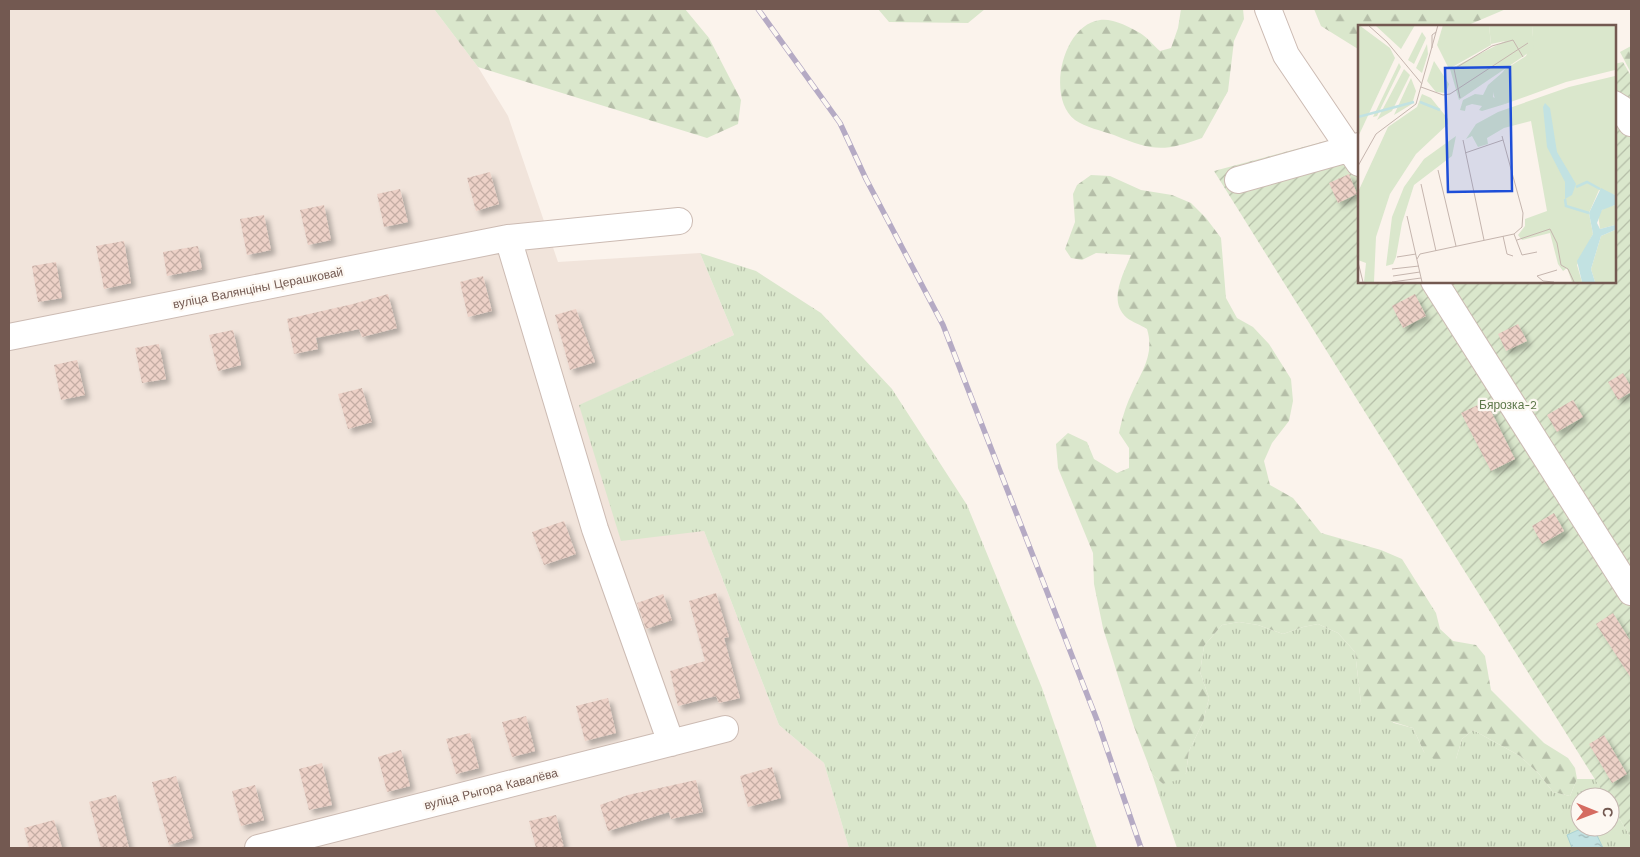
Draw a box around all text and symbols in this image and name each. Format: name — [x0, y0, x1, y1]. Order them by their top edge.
inset map — [1358, 25, 1615, 282]
street label: вуліца Валянціны Церашковай — [172, 265, 344, 311]
park label: Бярозка-2 — [1479, 398, 1537, 412]
street label: вуліца Рыгора Кавалёва — [423, 766, 560, 812]
north arrow — [1570, 787, 1620, 837]
text: С — [1600, 807, 1616, 817]

